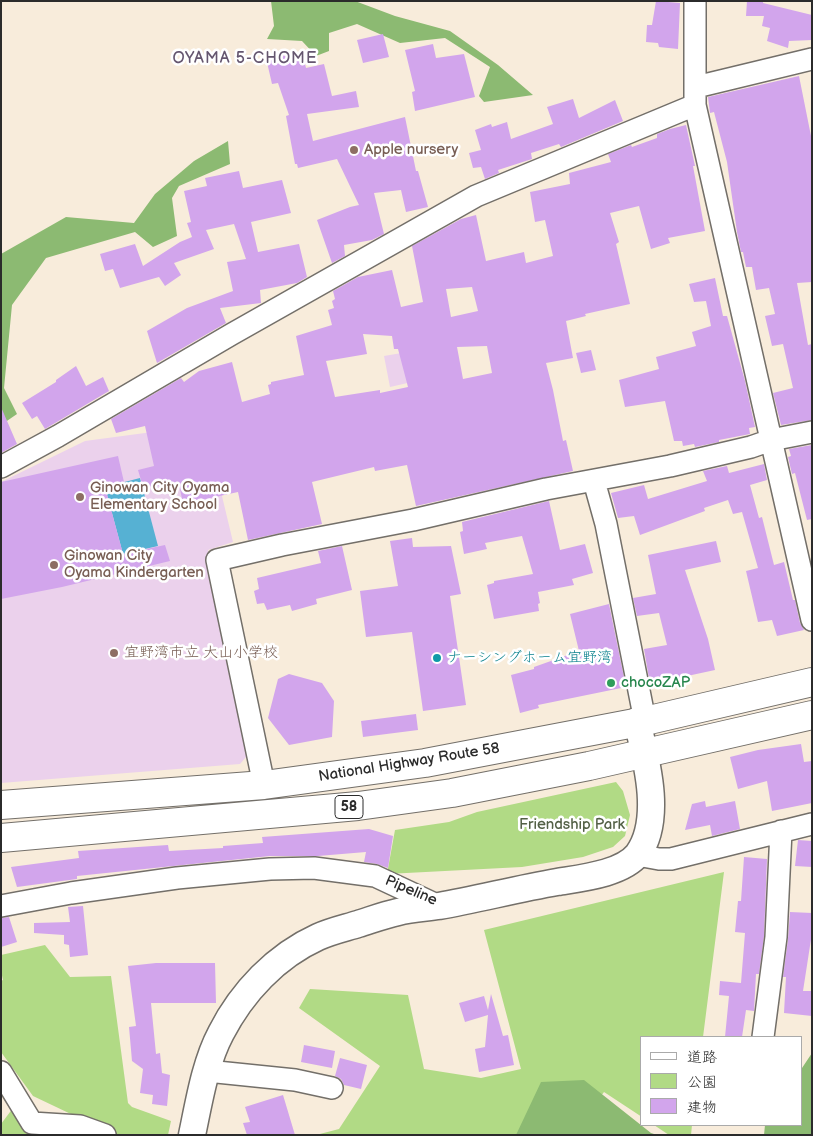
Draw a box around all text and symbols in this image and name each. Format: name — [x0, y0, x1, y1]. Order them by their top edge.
district label: OYAMA 5-CHOME — [171, 49, 319, 69]
place label: Apple nursery — [364, 141, 458, 159]
marker: Apple nursery — [348, 144, 360, 156]
place label: Ginowan City Oyama Elementary School — [90, 479, 229, 514]
marker: Ginowan City Oyama Elementary School — [74, 491, 86, 503]
place label: Ginowan City Oyama Kindergarten — [64, 547, 204, 582]
marker: Ginowan City Oyama Kindergarten — [48, 559, 60, 571]
place label: 宜野湾市立 大山小学校 — [124, 644, 278, 662]
marker: 宜野湾市立 大山小学校 — [108, 647, 120, 659]
place label: ナーシングホーム宜野湾 — [447, 649, 612, 667]
marker: ナーシングホーム宜野湾 — [431, 652, 443, 664]
place label: chocoZAP — [621, 674, 690, 692]
marker: chocoZAP — [605, 677, 617, 689]
street label: National Highway Route 58 — [317, 740, 501, 786]
road number: 58 — [335, 796, 363, 819]
park label: Friendship Park — [519, 816, 625, 834]
street label: Pipeline — [382, 872, 440, 910]
legend — [640, 1036, 803, 1126]
text: 道路 — [687, 1048, 717, 1067]
text: 公園 — [687, 1073, 717, 1092]
text: 建物 — [687, 1098, 717, 1117]

